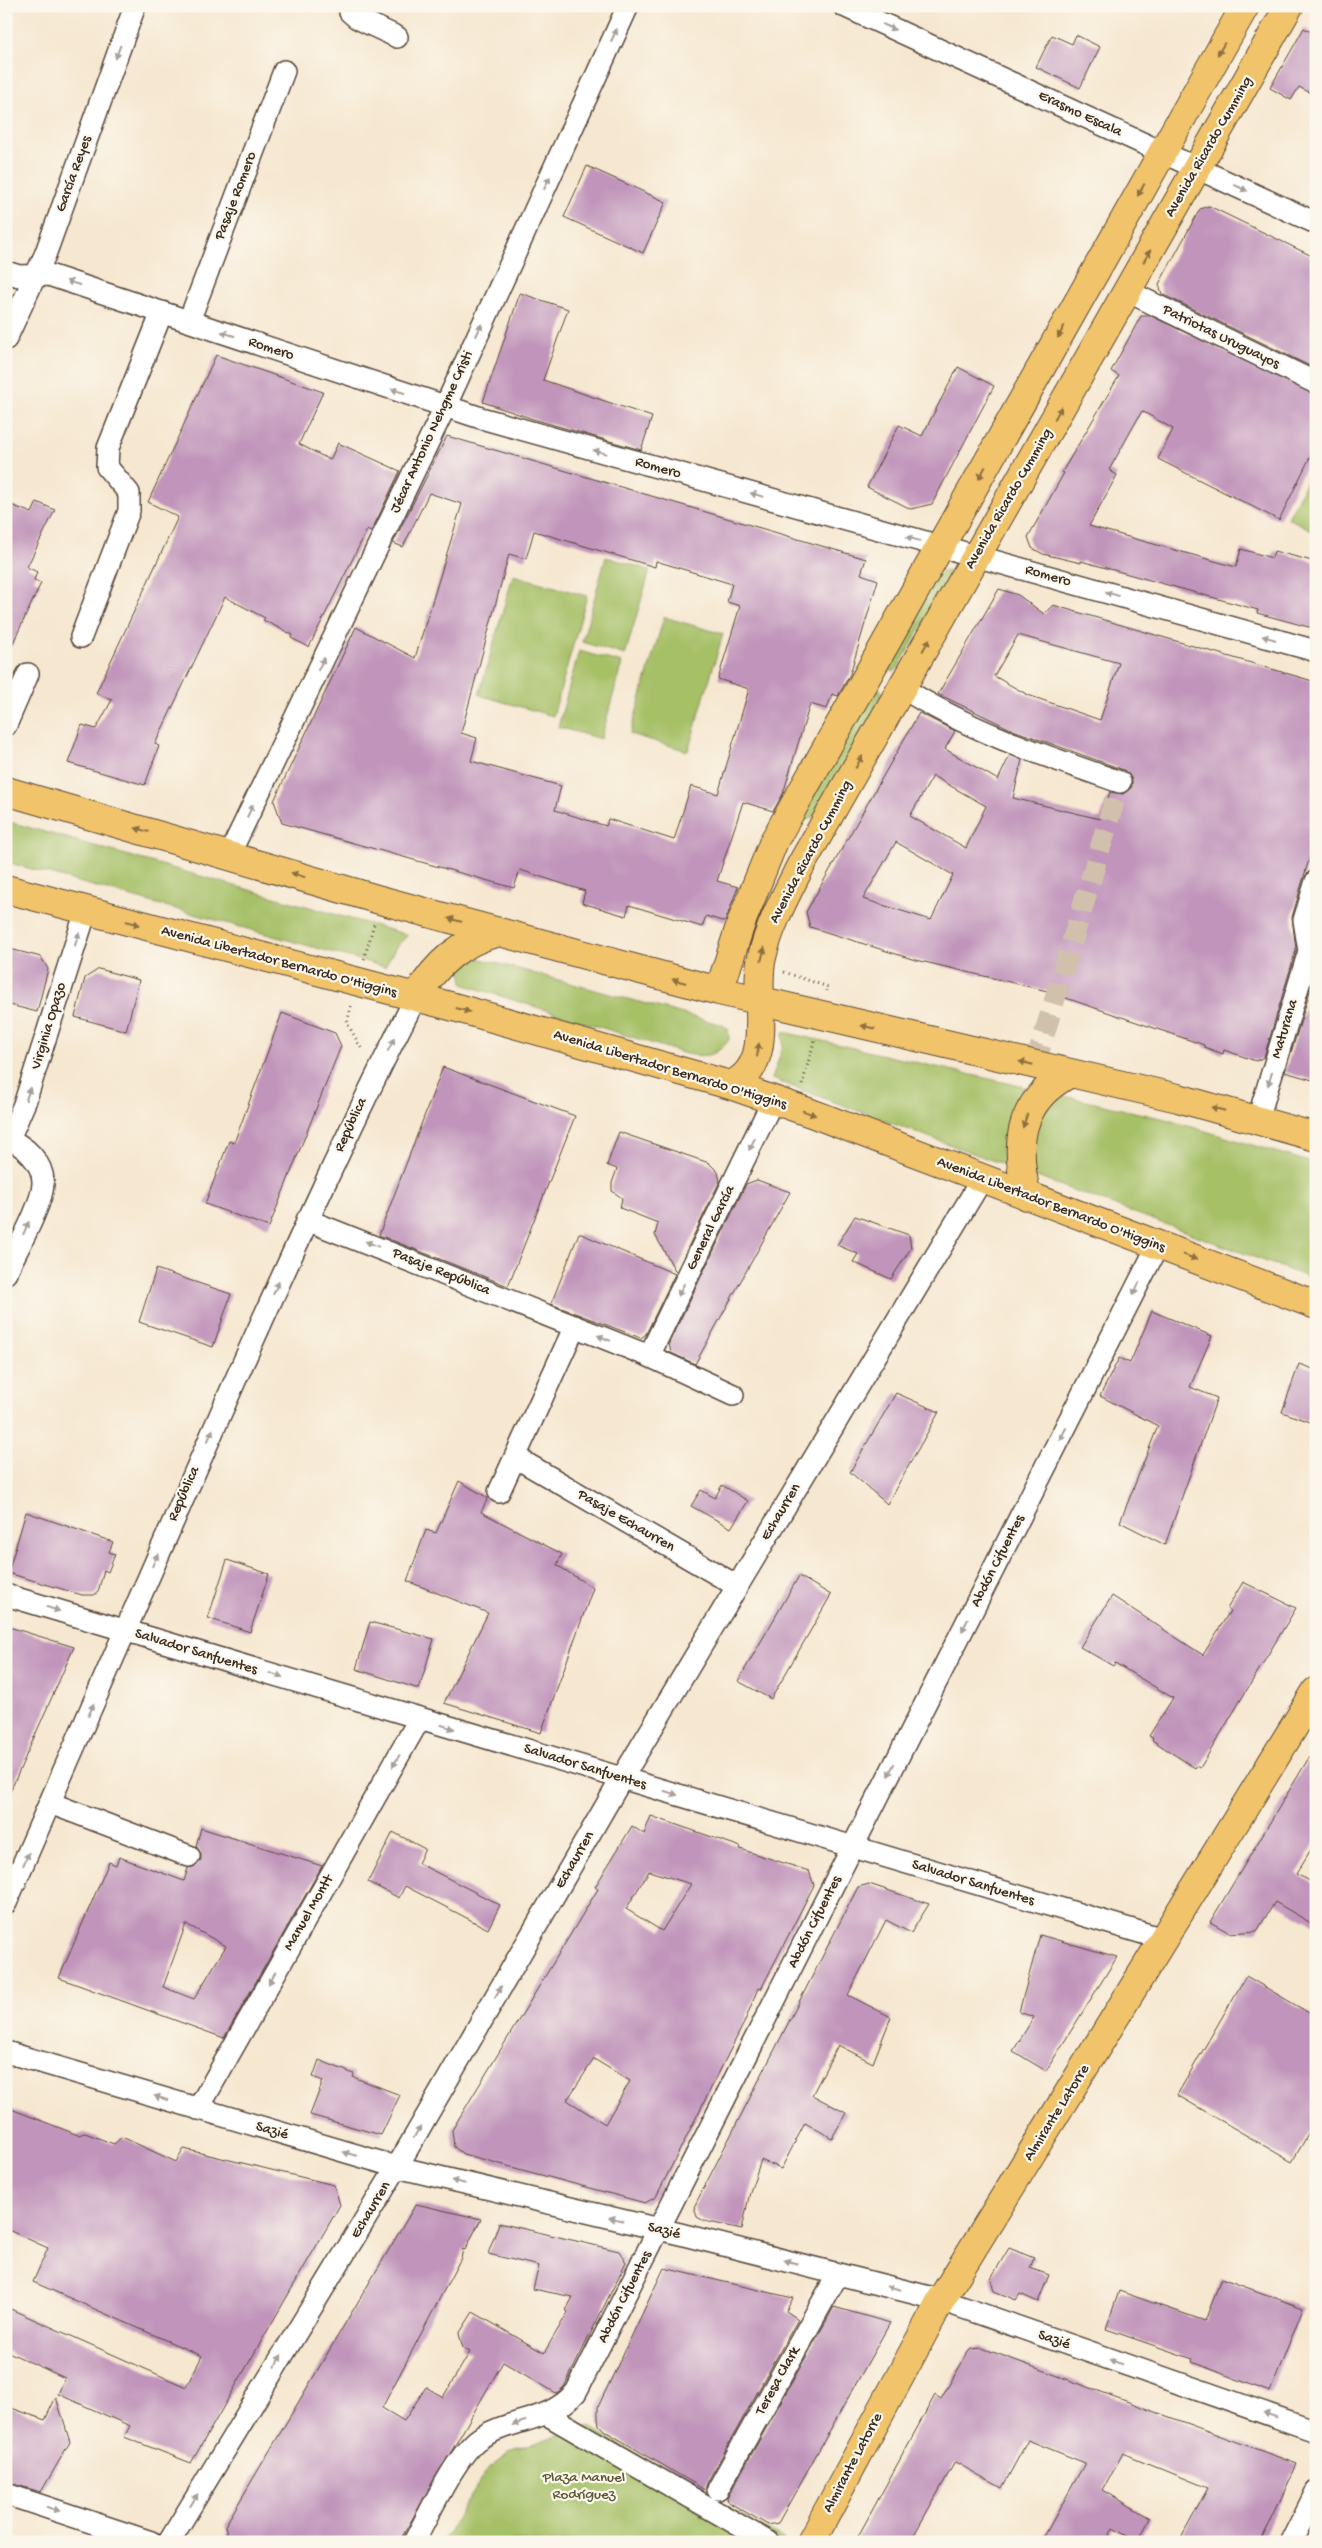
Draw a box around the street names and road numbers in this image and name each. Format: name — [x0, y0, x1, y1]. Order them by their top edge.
street label: Avenida Ricardo Cumming — [1161, 73, 1257, 221]
street label: Erasmo Escala — [1035, 87, 1125, 142]
street label: García Reyes — [52, 133, 96, 214]
street label: Pasaje Romero — [211, 149, 261, 244]
street label: Patriotas Uruguayos — [1159, 300, 1283, 373]
street label: Romero — [246, 333, 296, 365]
street label: Jécar Antonio Nehgme Cristi — [386, 348, 478, 516]
street label: Avenida Ricardo Cumming — [961, 425, 1057, 573]
street label: Romero — [633, 453, 683, 483]
street label: Romero — [1023, 561, 1073, 591]
street label: Avenida Ricardo Cumming — [766, 777, 856, 927]
street label: Avenida Libertador Bernardo O'Higgins — [159, 922, 399, 1002]
street label: Virginia Opazo — [27, 980, 71, 1073]
street label: Maturana — [1267, 997, 1303, 1061]
street label: Avenida Libertador Bernardo O'Higgins — [551, 1026, 789, 1114]
street label: República — [331, 1094, 372, 1155]
street label: Avenida Libertador Bernardo O'Higgins — [934, 1153, 1168, 1257]
street label: General García — [683, 1182, 740, 1273]
street label: Pasaje República — [388, 1244, 493, 1300]
street label: República — [164, 1463, 204, 1524]
street label: Echaurren — [757, 1480, 805, 1544]
street label: Pasaje Echaurren — [573, 1485, 678, 1556]
street label: Abdón Cifuentes — [967, 1511, 1029, 1610]
street label: Salvador Sanfuentes — [133, 1625, 260, 1679]
street label: Salvador Sanfuentes — [522, 1740, 649, 1794]
street label: Echaurren — [551, 1828, 599, 1892]
street label: Salvador Sanfuentes — [910, 1856, 1037, 1910]
street label: Manuel Montt — [280, 1870, 339, 1954]
street label: Abdón Cifuentes — [784, 1872, 846, 1971]
street label: Almirante Latorre — [1020, 2061, 1094, 2165]
street label: Sazié — [254, 2118, 291, 2144]
street label: Echaurren — [347, 2178, 395, 2242]
street label: Sazié — [646, 2218, 682, 2244]
street label: Abdón Cifuentes — [594, 2247, 656, 2346]
street label: Sazié — [1036, 2326, 1073, 2354]
street label: Teresa Clark — [751, 2342, 805, 2419]
street label: Almirante Latorre — [819, 2410, 887, 2516]

